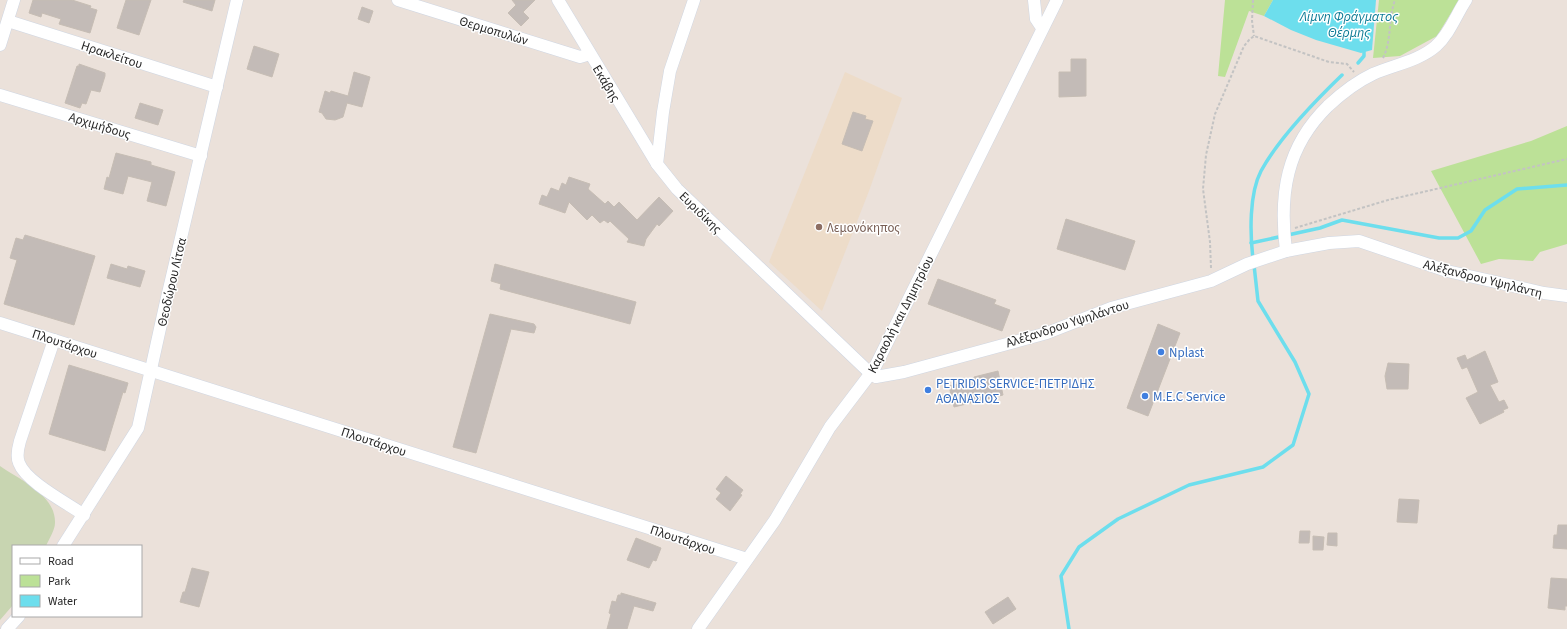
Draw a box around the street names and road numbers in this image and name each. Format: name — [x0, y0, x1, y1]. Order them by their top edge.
street label: Θερμοπυλών — [457, 12, 530, 50]
street label: Ηρακλείτου — [79, 37, 145, 73]
street label: Εκάβης — [588, 62, 624, 106]
street label: Αρχιμήδους — [66, 108, 133, 144]
street label: Ευριδίκης — [675, 188, 726, 238]
street label: Θεοδώρου Λίτσα — [153, 235, 191, 328]
street label: Καραολή και Δημητρίου — [863, 252, 938, 377]
street label: Αλέξανδρου Υψηλάντη — [1421, 255, 1544, 302]
street label: Αλέξανδρου Υψηλάντου — [1003, 296, 1131, 352]
street label: Πλουτάρχου — [30, 325, 100, 363]
street label: Πλουτάρχου — [339, 423, 409, 461]
street label: Πλουτάρχου — [648, 521, 718, 559]

